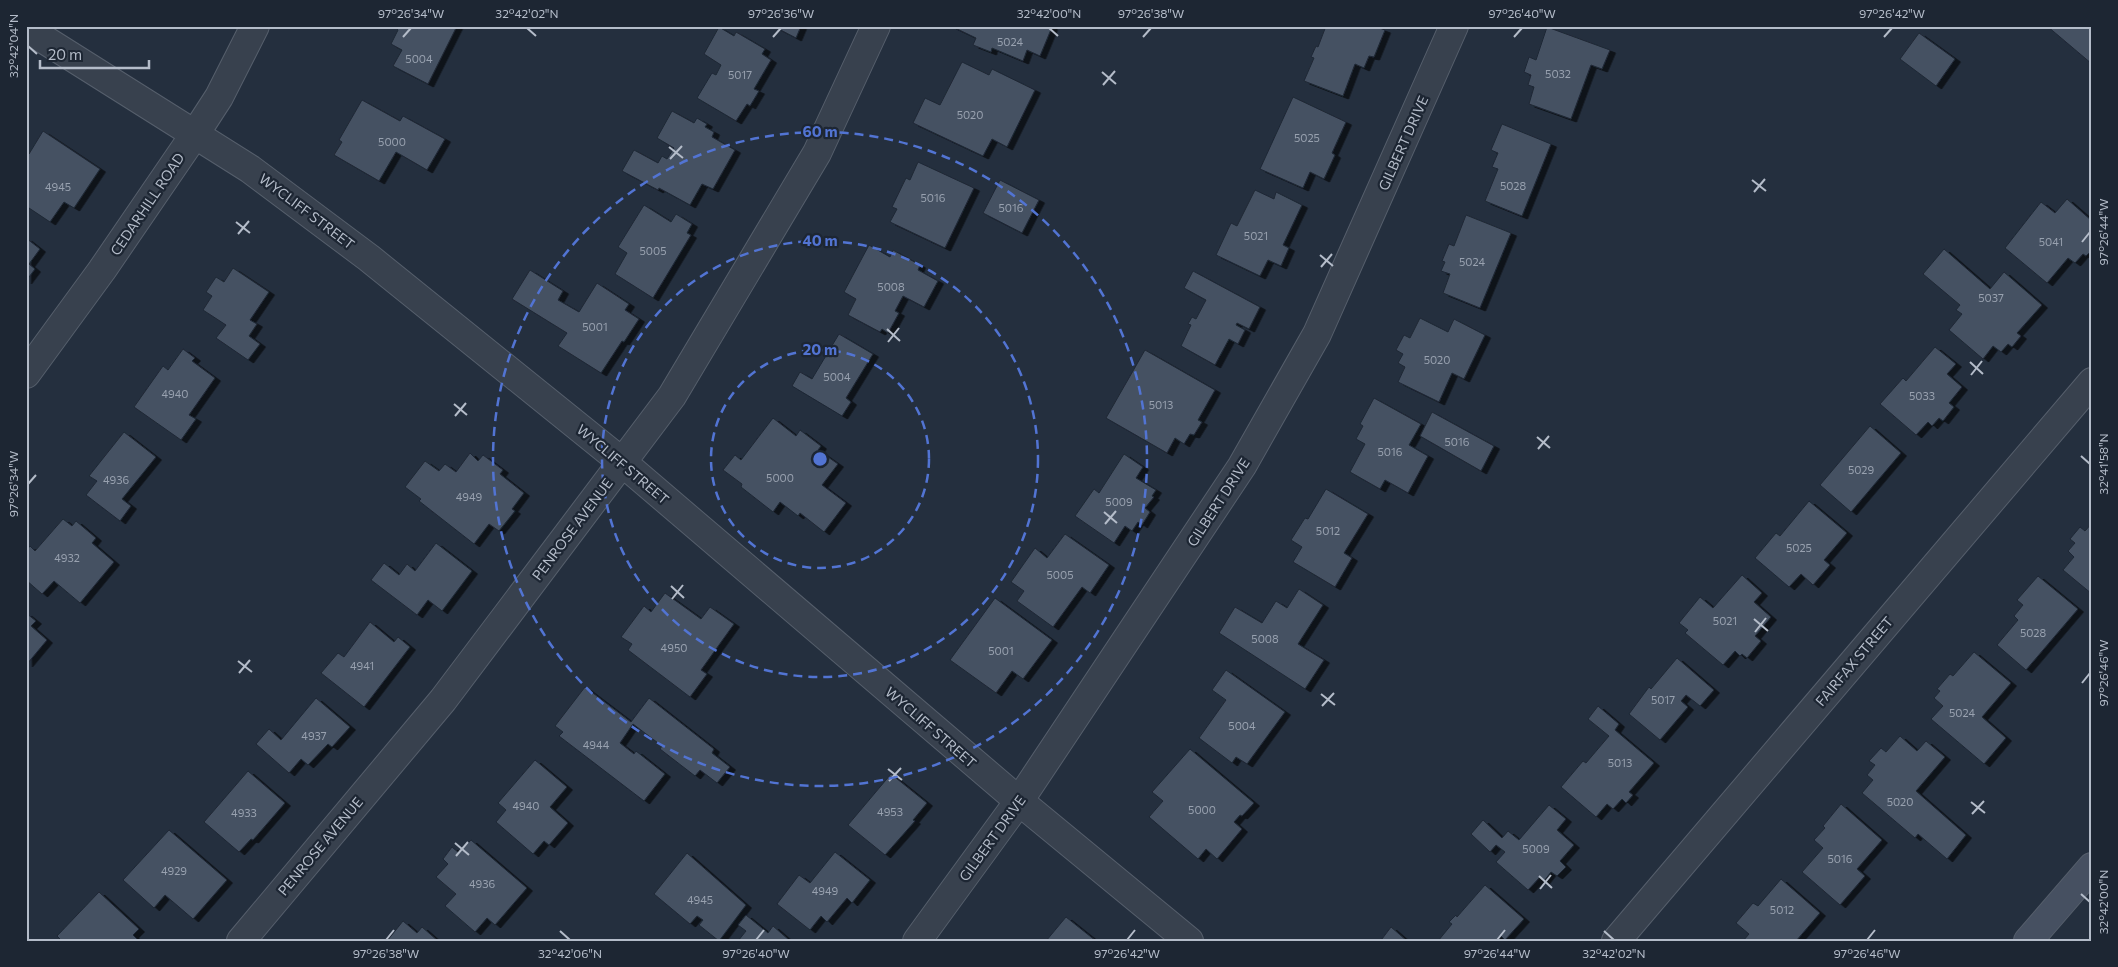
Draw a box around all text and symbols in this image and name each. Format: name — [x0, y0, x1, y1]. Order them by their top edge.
text: 97°26'34"W — [378, 6, 444, 20]
text: 32°42'02"N — [495, 6, 559, 20]
text: 97°26'36"W — [748, 6, 814, 20]
text: 32°42'00"N — [1017, 6, 1081, 20]
text: 97°26'38"W — [1118, 6, 1184, 20]
text: 97°26'40"W — [1488, 6, 1556, 20]
text: 97°26'42"W — [1859, 6, 1925, 20]
text: 32°42'04"N — [6, 14, 20, 78]
house number: 5024 — [997, 35, 1023, 48]
scale bar — [40, 38, 149, 70]
text: 20 m — [48, 45, 82, 63]
house number: 5004 — [405, 52, 433, 65]
house number: 5032 — [1545, 67, 1571, 80]
house number: 5017 — [728, 68, 752, 81]
street label: GILBERT DRIVE — [1375, 93, 1431, 193]
house number: 5020 — [957, 108, 983, 121]
text: 60 m — [802, 122, 838, 140]
house number: 5025 — [1294, 131, 1320, 144]
house number: 5000 — [378, 135, 406, 148]
street label: CEDARHILL ROAD — [106, 149, 188, 259]
street label: WYCLIFF STREET — [256, 170, 358, 252]
house number: 5028 — [1500, 179, 1526, 192]
house number: 4945 — [45, 180, 71, 193]
house number: 5016 — [921, 191, 946, 204]
text: 97°26'44"W — [2096, 199, 2110, 265]
house number: 5016 — [999, 201, 1024, 214]
house number: 5021 — [1244, 229, 1268, 242]
text: 40 m — [802, 231, 838, 249]
house number: 5041 — [2039, 235, 2063, 248]
house number: 5005 — [640, 244, 667, 257]
house number: 5024 — [1459, 255, 1485, 268]
house number: 5008 — [877, 280, 905, 293]
house number: 5037 — [1978, 291, 2004, 304]
house number: 5001 — [582, 320, 608, 333]
text: 20 m — [803, 340, 837, 358]
house number: 5020 — [1424, 353, 1450, 366]
house number: 5004 — [823, 370, 851, 383]
house number: 4940 — [161, 387, 189, 400]
house number: 5033 — [1909, 389, 1935, 402]
house number: 5013 — [1149, 398, 1173, 411]
street label: WYCLIFF STREET — [573, 420, 673, 508]
text: 32°41'58"N — [2096, 433, 2110, 495]
house number: 5016 — [1445, 435, 1470, 448]
house number: 5016 — [1378, 445, 1403, 458]
centre of rings — [811, 450, 829, 468]
text: 97°26'34"W — [6, 451, 20, 517]
street label: GILBERT DRIVE — [1183, 455, 1253, 549]
house number: 5029 — [1848, 463, 1874, 476]
house number: 5000 — [766, 471, 794, 484]
house number: 4936 — [103, 473, 129, 486]
street label: PENROSE AVENUE — [528, 475, 616, 583]
house number: 4949 — [456, 490, 483, 503]
house number: 5009 — [1105, 495, 1133, 508]
house number: 5012 — [1316, 524, 1340, 537]
house number: 5025 — [1786, 541, 1812, 554]
house number: 4932 — [54, 551, 80, 564]
house number: 5005 — [1047, 568, 1074, 581]
street label: FAIRFAX STREET — [1812, 613, 1896, 709]
house number: 5021 — [1713, 614, 1737, 627]
house number: 5028 — [2020, 626, 2046, 639]
house number: 5008 — [1251, 632, 1279, 645]
text: 97°26'46"W — [2096, 640, 2110, 706]
house number: 4950 — [661, 641, 687, 654]
house number: 5001 — [988, 644, 1014, 657]
house number: 4941 — [350, 659, 374, 672]
street label: WYCLIFF STREET — [882, 683, 980, 771]
house number: 5017 — [1651, 693, 1675, 706]
house number: 5024 — [1949, 706, 1975, 719]
house number: 5004 — [1228, 719, 1256, 732]
house number: 4937 — [301, 729, 327, 742]
house number: 4944 — [583, 738, 610, 751]
house number: 5013 — [1608, 756, 1632, 769]
street label: GILBERT DRIVE — [955, 792, 1029, 884]
street label: PENROSE AVENUE — [274, 793, 366, 899]
house number: 5020 — [1887, 795, 1913, 808]
house number: 4940 — [512, 799, 540, 812]
house number: 5000 — [1188, 803, 1216, 816]
house number: 4953 — [877, 805, 903, 818]
house number: 4933 — [231, 806, 257, 819]
house number: 5009 — [1522, 842, 1550, 855]
house number: 5016 — [1828, 852, 1853, 865]
house number: 4929 — [161, 864, 187, 877]
text: 32°42'00"N — [2096, 870, 2110, 934]
house number: 4936 — [469, 877, 495, 890]
house number: 4949 — [812, 884, 839, 897]
house number: 4945 — [687, 893, 713, 906]
house number: 5012 — [1770, 903, 1794, 916]
text: 97°26'38"W — [353, 946, 419, 960]
text: 32°42'06"N — [538, 946, 602, 960]
text: 97°26'40"W — [722, 946, 790, 960]
text: 97°26'42"W — [1094, 946, 1160, 960]
text: 97°26'44"W — [1464, 946, 1530, 960]
text: 32°42'02"N — [1582, 946, 1646, 960]
text: 97°26'46"W — [1834, 946, 1900, 960]

